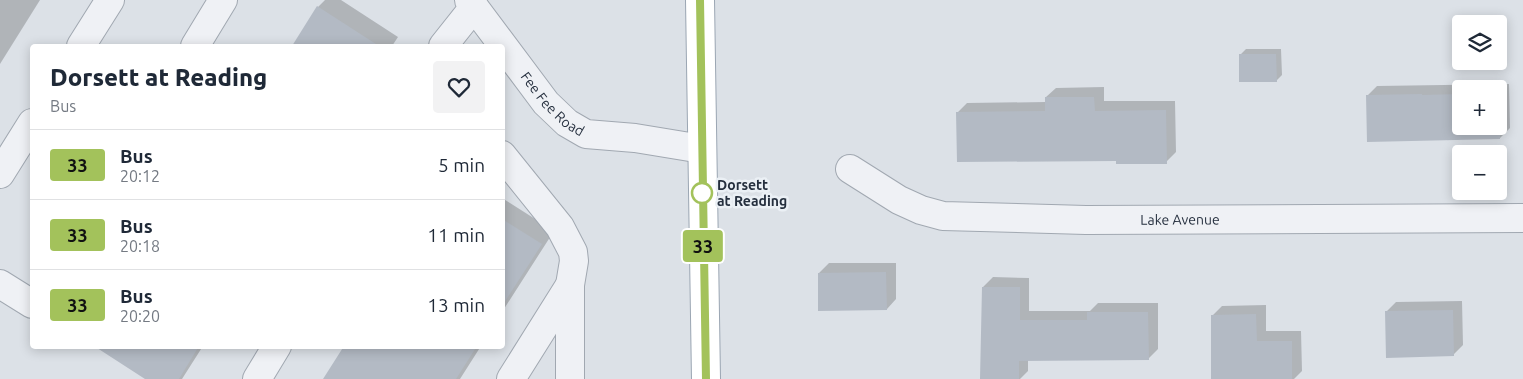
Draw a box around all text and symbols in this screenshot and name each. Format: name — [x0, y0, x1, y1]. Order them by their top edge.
map controls — [1452, 15, 1507, 200]
button: layers — [1452, 15, 1507, 70]
button: heart — [433, 61, 485, 113]
text: Dorsett at Reading — [50, 64, 267, 91]
street label: Fee Fee Road — [518, 69, 587, 139]
button: + — [1452, 80, 1507, 135]
text: Bus — [50, 97, 76, 115]
text: Bus — [120, 145, 153, 167]
button: − — [1452, 145, 1507, 200]
text: 5 min — [438, 154, 485, 176]
text: 33 — [67, 155, 88, 175]
text: 20:12 — [120, 167, 160, 185]
place label: Dorsett at Reading — [717, 177, 787, 209]
marker: Dorsett at Reading — [691, 182, 713, 204]
street label: Lake Avenue — [1140, 211, 1220, 228]
text: Bus — [120, 215, 153, 237]
text: 11 min — [427, 224, 485, 246]
text: 33 — [67, 225, 88, 245]
line badge: 33 — [680, 230, 726, 262]
text: 33 — [693, 236, 713, 256]
text: 20:18 — [120, 237, 160, 255]
text: Bus — [120, 285, 153, 307]
text: 13 min — [427, 294, 485, 316]
text: 33 — [67, 295, 88, 315]
text: 20:20 — [120, 307, 160, 325]

